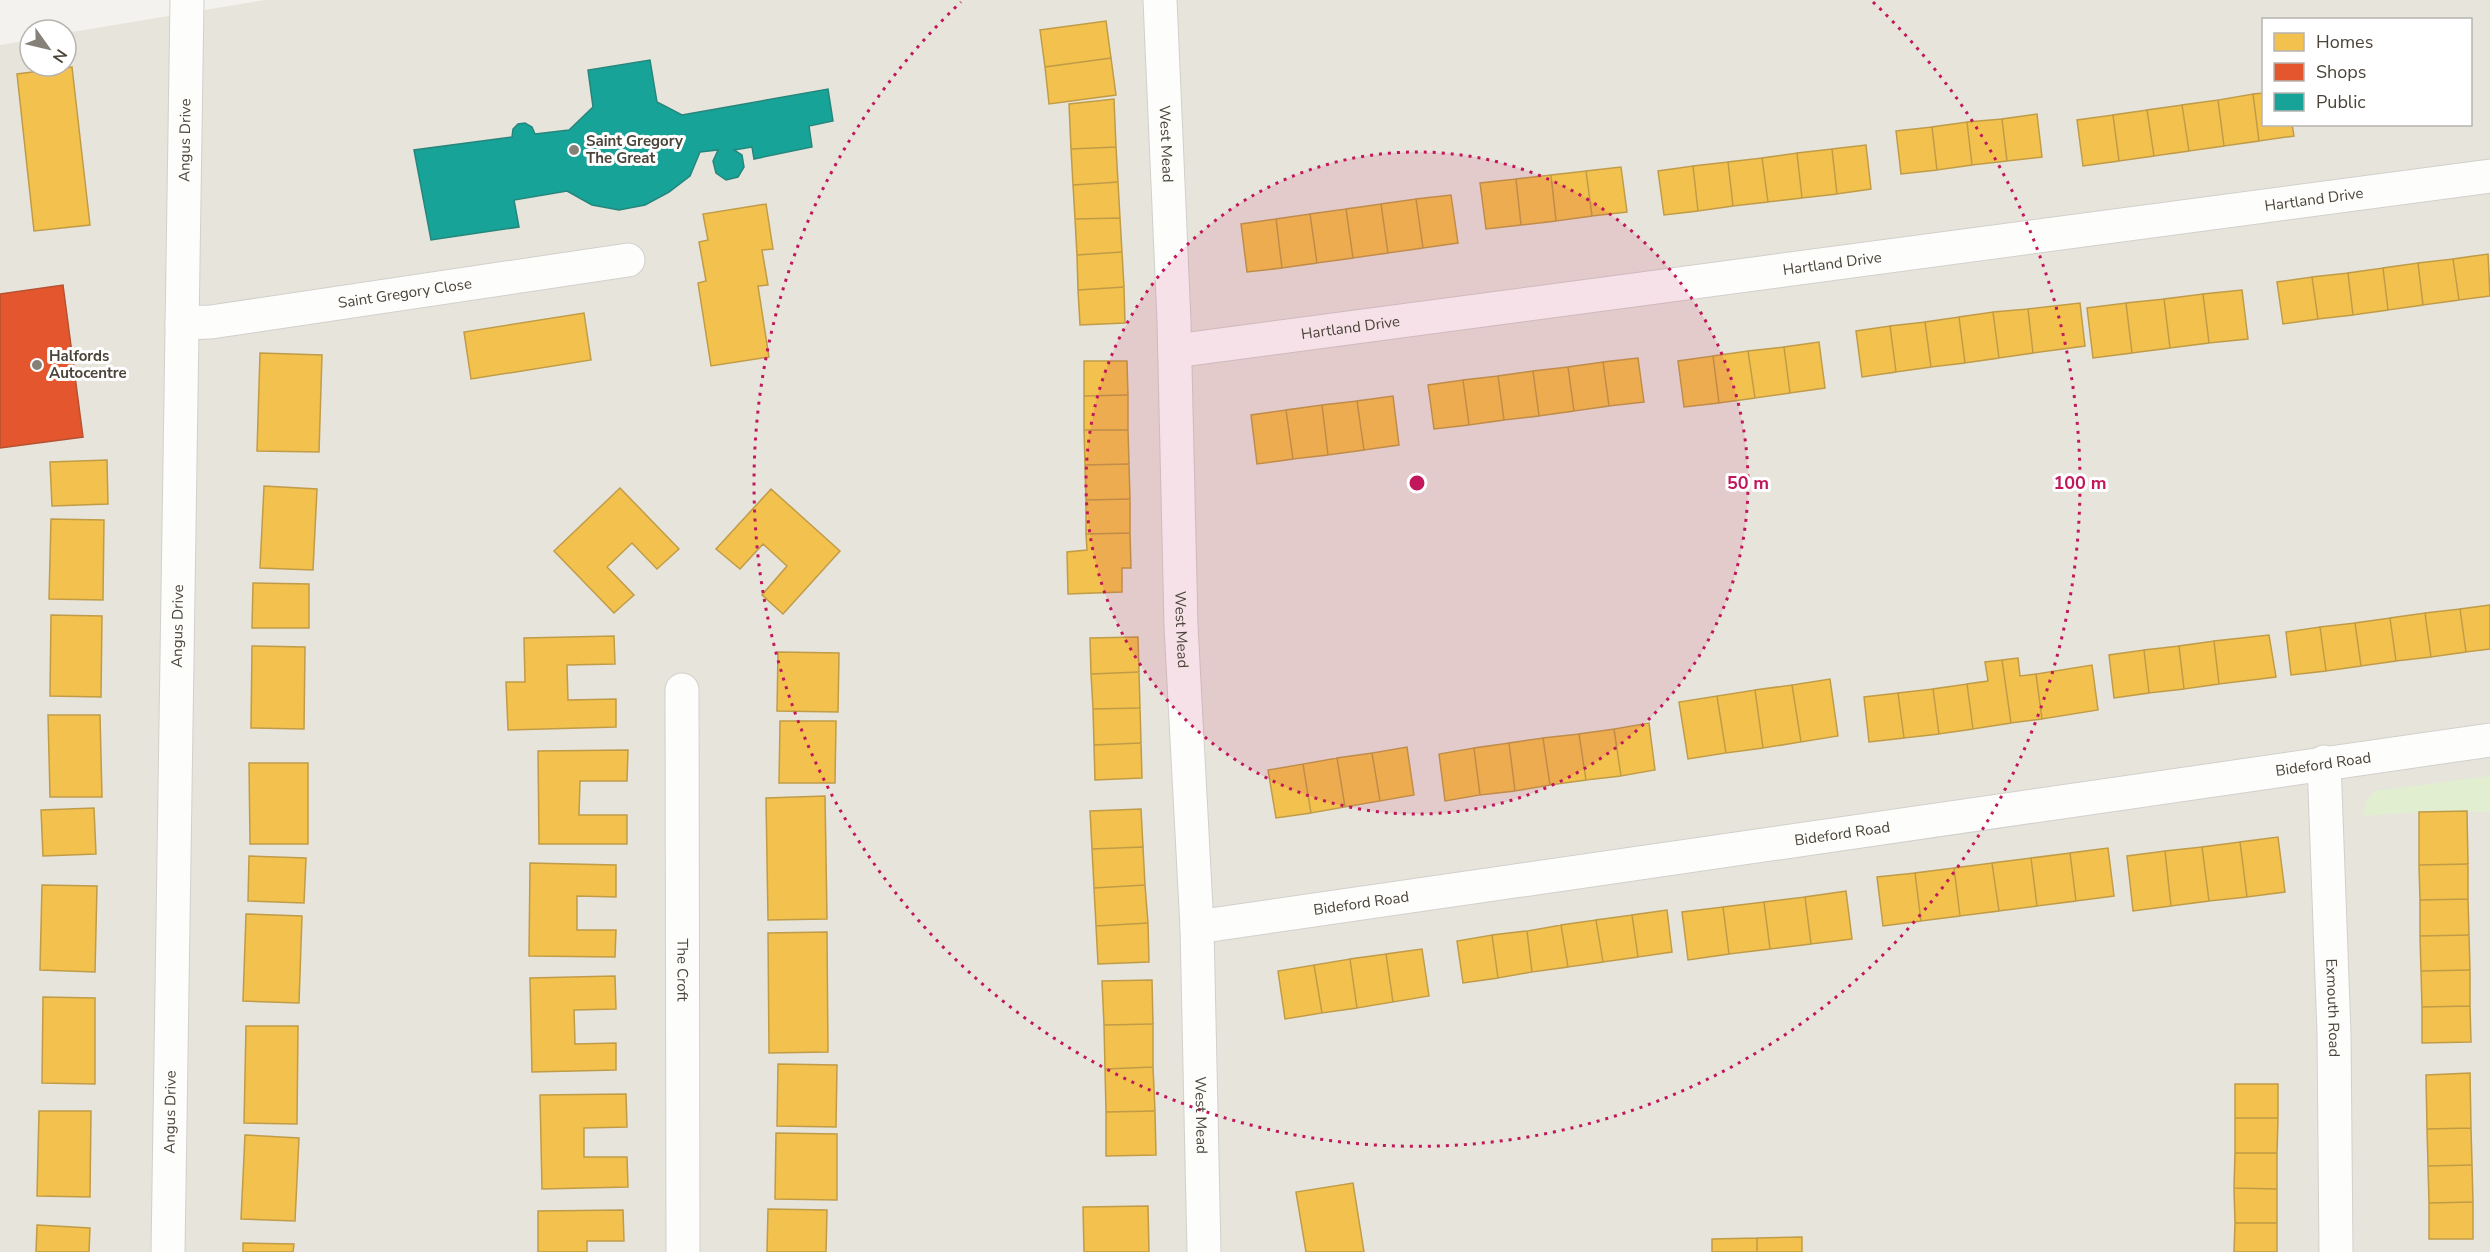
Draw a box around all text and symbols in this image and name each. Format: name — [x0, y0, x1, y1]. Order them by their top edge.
north arrow — [18, 18, 78, 78]
legend — [2262, 18, 2472, 126]
text: Homes — [2316, 30, 2373, 54]
text: N — [47, 45, 72, 67]
text: Shops — [2316, 60, 2366, 84]
text: Public — [2316, 90, 2366, 114]
street label: Angus Drive — [174, 98, 196, 182]
street label: West Mead — [1155, 105, 1178, 183]
place label: Saint Gregory The Great — [586, 131, 683, 168]
marker: Saint Gregory The Great — [567, 143, 581, 157]
street label: Hartland Drive — [2263, 183, 2365, 216]
street label: Hartland Drive — [1782, 247, 1883, 280]
street label: Saint Gregory Close — [337, 273, 473, 313]
street label: Hartland Drive — [1300, 311, 1401, 344]
place label: Halfords Autocentre — [49, 346, 127, 383]
marker: Halfords Autocentre — [30, 358, 44, 372]
text: 50 m — [1727, 471, 1769, 495]
text: 100 m — [2053, 471, 2107, 495]
centre of rings — [1407, 473, 1427, 493]
street label: Angus Drive — [167, 584, 188, 668]
street label: West Mead — [1170, 591, 1193, 669]
street label: Bideford Road — [2274, 747, 2372, 781]
street label: Bideford Road — [1793, 817, 1891, 850]
street label: Bideford Road — [1312, 886, 1410, 920]
street label: The Croft — [672, 938, 693, 1002]
street label: Exmouth Road — [2321, 958, 2344, 1057]
street label: Angus Drive — [159, 1070, 181, 1154]
street label: West Mead — [1190, 1076, 1212, 1154]

